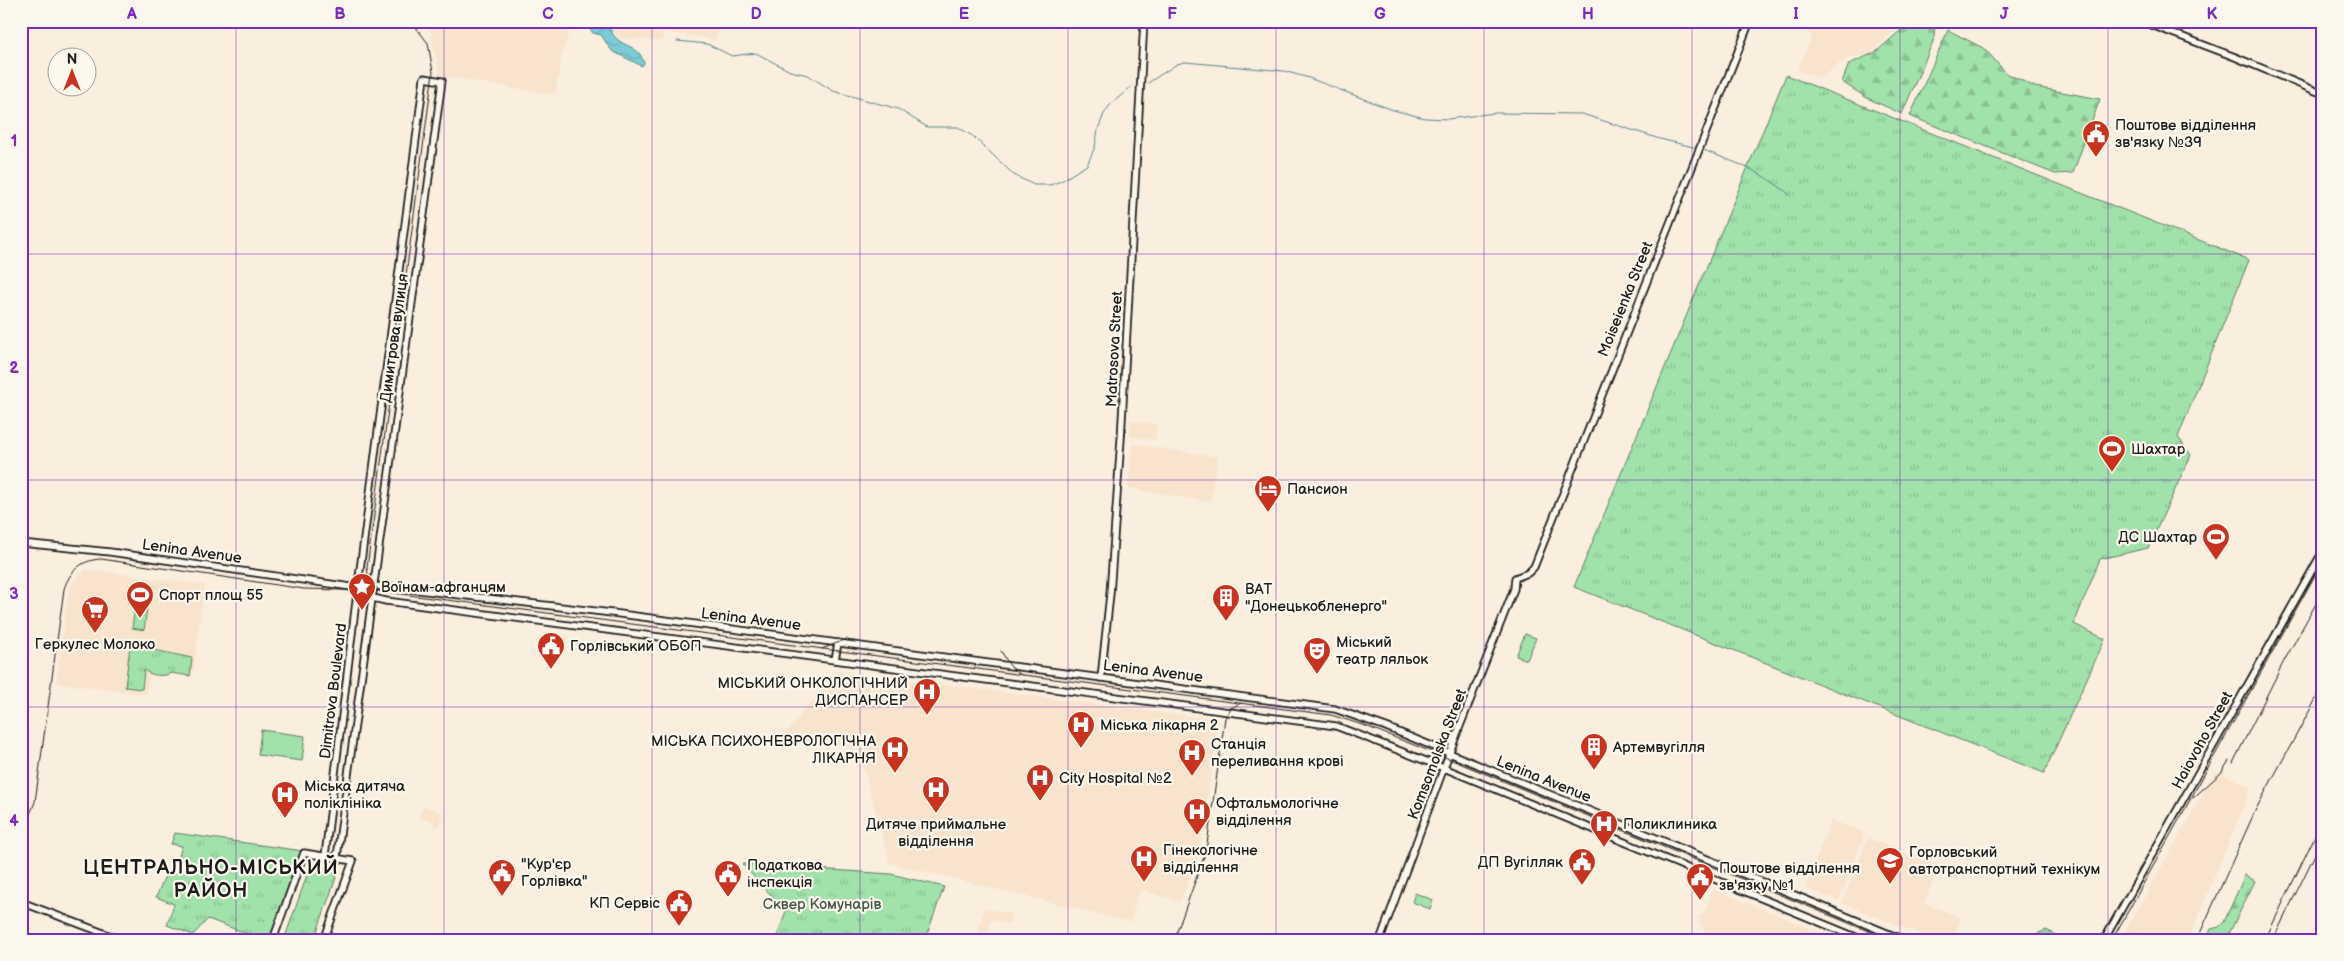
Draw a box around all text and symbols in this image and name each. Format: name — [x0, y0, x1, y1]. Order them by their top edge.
text: A — [126, 5, 137, 24]
text: B — [334, 5, 346, 24]
text: C — [542, 5, 554, 24]
text: D — [750, 5, 762, 24]
text: E — [959, 5, 969, 24]
text: F — [1167, 5, 1177, 24]
text: G — [1374, 5, 1386, 24]
text: H — [1582, 5, 1594, 24]
text: I — [1793, 5, 1799, 24]
text: J — [2000, 5, 2009, 24]
text: K — [2207, 5, 2218, 24]
north arrow — [48, 48, 98, 98]
text: N — [67, 51, 77, 68]
place label: Поштове відділення зв'язку №39 — [2115, 116, 2256, 152]
public building icon: Поштове відділення зв'язку №39 — [2081, 119, 2111, 158]
text: 1 — [11, 132, 17, 151]
street label: Moiseienka Street — [1594, 238, 1657, 360]
street label: Димитрова вулиця — [376, 272, 413, 404]
street label: Matrosova Street — [1102, 290, 1127, 407]
text: 2 — [9, 359, 19, 378]
sports icon: Шахтар — [2097, 434, 2127, 473]
place label: Шахтар — [2131, 440, 2186, 459]
hotel icon: Пансион — [1253, 474, 1283, 513]
place label: Пансион — [1287, 480, 1348, 499]
sports icon: ДС Шахтар — [2201, 522, 2231, 561]
place label: ДС Шахтар — [2118, 528, 2198, 547]
street label: Lenina Avenue — [141, 535, 243, 568]
place icon: Воїнам-афганцям — [347, 572, 377, 611]
place label: Воїнам-афганцям — [381, 578, 506, 597]
sports icon: Спорт площ 55 — [125, 580, 155, 619]
place label: ВАТ "Донецькобленерго" — [1245, 580, 1387, 616]
building icon: ВАТ "Донецькобленерго" — [1211, 583, 1241, 622]
text: 3 — [9, 585, 19, 604]
place label: Спорт площ 55 — [159, 586, 263, 605]
supermarket icon: Геркулес Молоко — [80, 595, 110, 634]
street label: Lenina Avenue — [700, 604, 802, 635]
street label: Dimitrova Boulevard — [316, 622, 351, 760]
public building icon: Горлівський ОБОП — [536, 631, 566, 670]
place label: Міський театр ляльок — [1336, 633, 1428, 669]
place label: Геркулес Молоко — [35, 635, 155, 654]
theatre icon: Міський театр ляльок — [1302, 636, 1332, 675]
place label: Горлівський ОБОП — [570, 637, 701, 656]
street label: Lenina Avenue — [1102, 656, 1204, 687]
place label: МІСЬКИЙ ОНКОЛОГІЧНИЙ ДИСПАНСЕР — [717, 674, 909, 710]
hospital icon: МІСЬКИЙ ОНКОЛОГІЧНИЙ ДИСПАНСЕР — [912, 677, 942, 716]
street label: Komsomolska Street — [1404, 686, 1471, 822]
street label: Haiovoho Street — [2168, 688, 2237, 792]
hospital icon: Міська лікарня 2 — [1066, 710, 1096, 749]
place label: Міська лікарня 2 — [1100, 716, 1219, 735]
place label: МІСЬКА ПСИХОНЕВРОЛОГІЧНА ЛІКАРНЯ — [651, 732, 877, 768]
building icon: Артемвугілля — [1579, 732, 1609, 771]
hospital icon: МІСЬКА ПСИХОНЕВРОЛОГІЧНА ЛІКАРНЯ — [880, 735, 910, 774]
place label: Станція переливання крові — [1211, 735, 1344, 771]
hospital icon: Станція переливання крові — [1177, 738, 1207, 777]
place label: Артемвугілля — [1612, 738, 1705, 757]
street label: Lenina Avenue — [1494, 752, 1594, 807]
hospital icon: City Hospital №2 — [1025, 763, 1055, 802]
place label: City Hospital №2 — [1059, 769, 1172, 788]
hospital icon: Дитяче приймальне відділення — [921, 775, 951, 814]
place label: Міська дитяча поліклініка — [304, 777, 405, 813]
hospital icon: Міська дитяча поліклініка — [270, 780, 300, 819]
place label: Офтальмологічне відділення — [1216, 794, 1339, 830]
hospital icon: Офтальмологічне відділення — [1182, 797, 1212, 836]
hospital icon: Поликлиника — [1589, 809, 1619, 848]
text: 4 — [9, 812, 19, 831]
place label: Дитяче приймальне відділення — [866, 815, 1006, 851]
place label: Поликлиника — [1623, 815, 1717, 834]
place label: Гінекологічне відділення — [1163, 841, 1258, 877]
place label: Горловський автотранспортний технікум — [1909, 843, 2100, 879]
hospital icon: Гінекологічне відділення — [1129, 844, 1159, 883]
school or university icon: Горловський автотранспортний технікум — [1875, 846, 1905, 885]
public building icon: ДП Вугілляк — [1567, 847, 1597, 886]
place label: ДП Вугілляк — [1478, 853, 1563, 872]
district label: ЦЕНТРАЛЬНО-МІСЬКИЙ РАЙОН — [83, 854, 339, 903]
place label: "Кур'єр Горлівка" — [521, 855, 588, 891]
place label: Податкова інспекція — [747, 856, 823, 892]
public building icon: "Кур'єр Горлівка" — [487, 858, 517, 897]
public building icon: Податкова інспекція — [713, 859, 743, 898]
place label: Поштове відділення зв'язку №1 — [1719, 859, 1860, 895]
public building icon: Поштове відділення зв'язку №1 — [1685, 862, 1715, 901]
public building icon: КП Сервіс — [664, 888, 694, 927]
place label: КП Сервіс — [589, 894, 661, 913]
park label: Сквер Комунарів — [763, 895, 881, 914]

